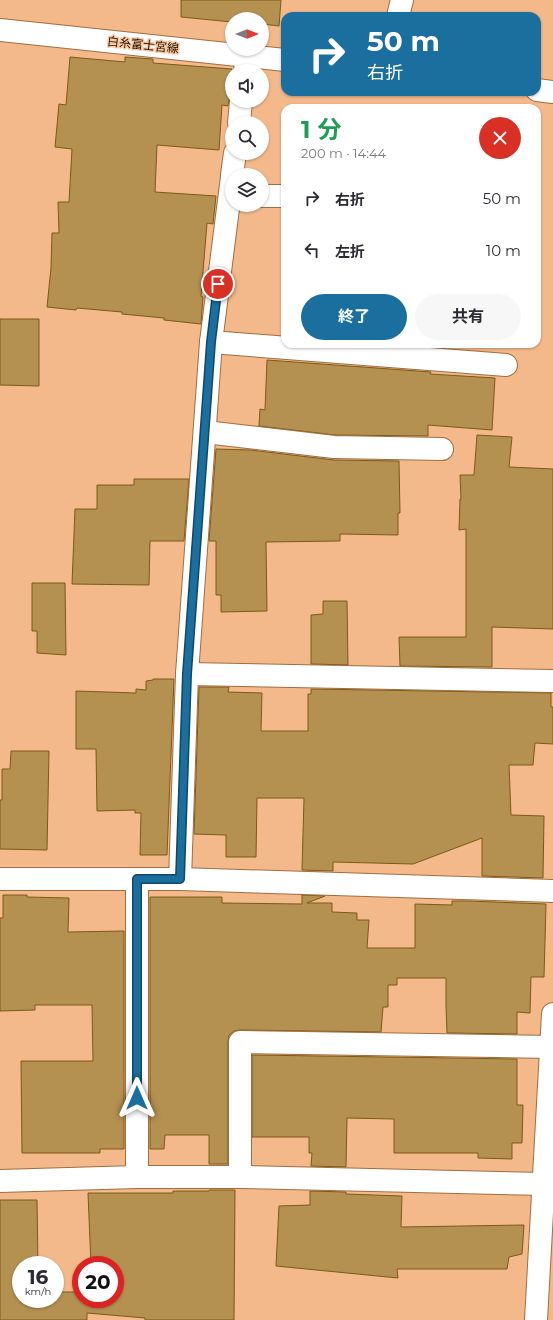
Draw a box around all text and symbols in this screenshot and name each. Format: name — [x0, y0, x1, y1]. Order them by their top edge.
north arrow — [225, 12, 269, 56]
map controls — [225, 12, 269, 212]
text: 50 m — [367, 24, 440, 58]
icon: right — [301, 28, 353, 80]
street label: 白糸富士宮線 — [106, 33, 180, 56]
text: 右折 — [367, 62, 403, 84]
button: sound — [225, 64, 269, 108]
text: 1 分 — [301, 115, 341, 144]
button: search — [225, 116, 269, 160]
button: close — [479, 117, 521, 159]
text: 200 m · 14:44 — [301, 145, 386, 161]
button: layers — [225, 168, 269, 212]
icon: right — [301, 187, 323, 209]
text: 50 m — [483, 189, 521, 208]
text: 右折 — [335, 190, 365, 209]
icon: left — [301, 239, 323, 261]
text: 10 m — [486, 241, 521, 260]
text: 左折 — [335, 242, 365, 261]
pin — [201, 267, 235, 301]
icon: arrive — [207, 273, 229, 295]
button: 終了 — [301, 294, 407, 340]
button: 共有 — [415, 294, 521, 340]
position arrow — [116, 1077, 158, 1119]
speed limit sign: 20 — [72, 1256, 124, 1308]
text: 16 — [28, 1265, 48, 1289]
text: km/h — [25, 1285, 51, 1298]

